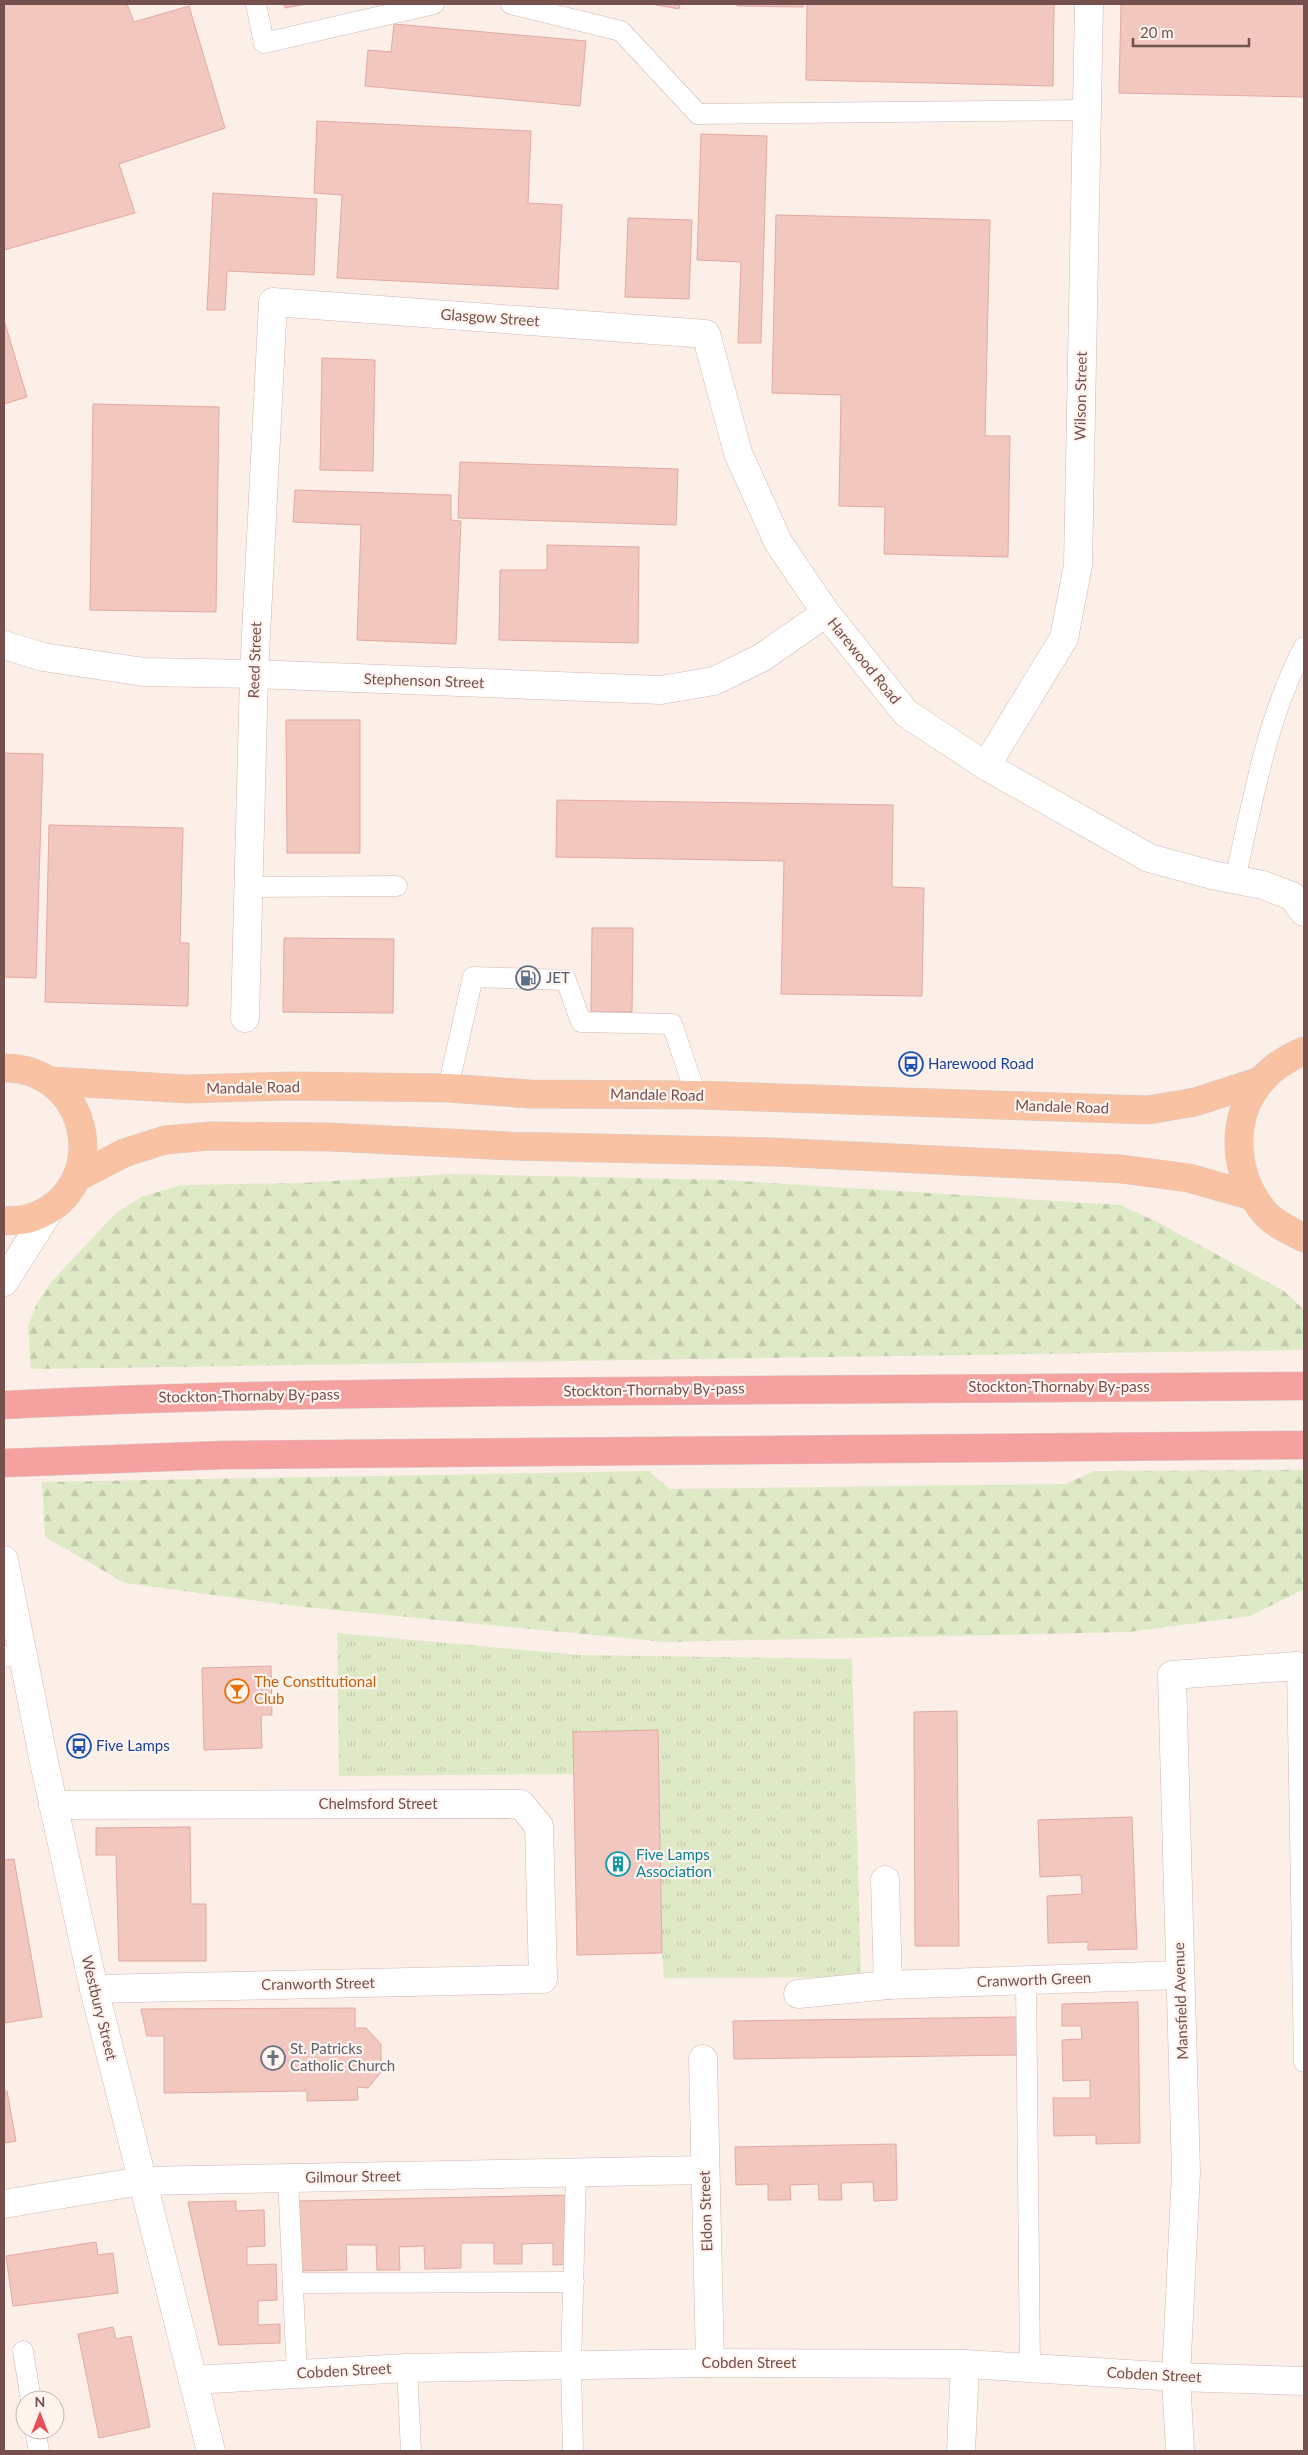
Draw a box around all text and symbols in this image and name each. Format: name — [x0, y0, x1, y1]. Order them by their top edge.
scale bar — [1133, 15, 1249, 47]
text: 20 m — [1140, 23, 1174, 41]
street label: Glasgow Street — [440, 305, 541, 329]
street label: Wilson Street — [1070, 351, 1090, 441]
street label: Harewood Road — [824, 614, 905, 707]
street label: Reed Street — [244, 621, 264, 698]
street label: Stephenson Street — [363, 669, 485, 691]
fuel station icon: JET — [515, 965, 541, 991]
place label: JET — [546, 968, 570, 986]
bus stop icon: Harewood Road — [898, 1051, 924, 1077]
place label: Harewood Road — [928, 1054, 1034, 1072]
street label: Mandale Road — [206, 1077, 300, 1097]
street label: Mandale Road — [610, 1084, 704, 1104]
street label: Mandale Road — [1015, 1095, 1109, 1117]
street label: Stockton-Thornaby By-pass — [968, 1377, 1150, 1395]
street label: Stockton-Thornaby By-pass — [563, 1378, 745, 1400]
street label: Stockton-Thornaby By-pass — [158, 1384, 340, 1406]
place label: The Constitutional Club — [254, 1672, 376, 1707]
bar icon: The Constitutional Club — [224, 1678, 250, 1704]
bus stop icon: Five Lamps — [66, 1733, 92, 1759]
place label: Five Lamps — [96, 1736, 170, 1754]
street label: Chelmsford Street — [318, 1794, 438, 1812]
place label: Five Lamps Association — [636, 1845, 712, 1880]
building icon: Five Lamps Association — [605, 1851, 631, 1877]
street label: Mansfield Avenue — [1169, 1942, 1191, 2060]
street label: Westbury Street — [78, 1953, 122, 2063]
street label: Cranworth Green — [976, 1968, 1092, 1990]
street label: Cranworth Street — [261, 1973, 376, 1993]
place label: St. Patricks Catholic Church — [290, 2039, 395, 2074]
church icon: St. Patricks Catholic Church — [260, 2045, 286, 2071]
street label: Gilmour Street — [305, 2166, 402, 2186]
street label: Eldon Street — [695, 2170, 715, 2252]
street label: Cobden Street — [702, 2353, 797, 2371]
street label: Cobden Street — [296, 2359, 392, 2381]
street label: Cobden Street — [1106, 2363, 1202, 2386]
north arrow — [15, 2390, 65, 2440]
text: N — [35, 2393, 45, 2410]

